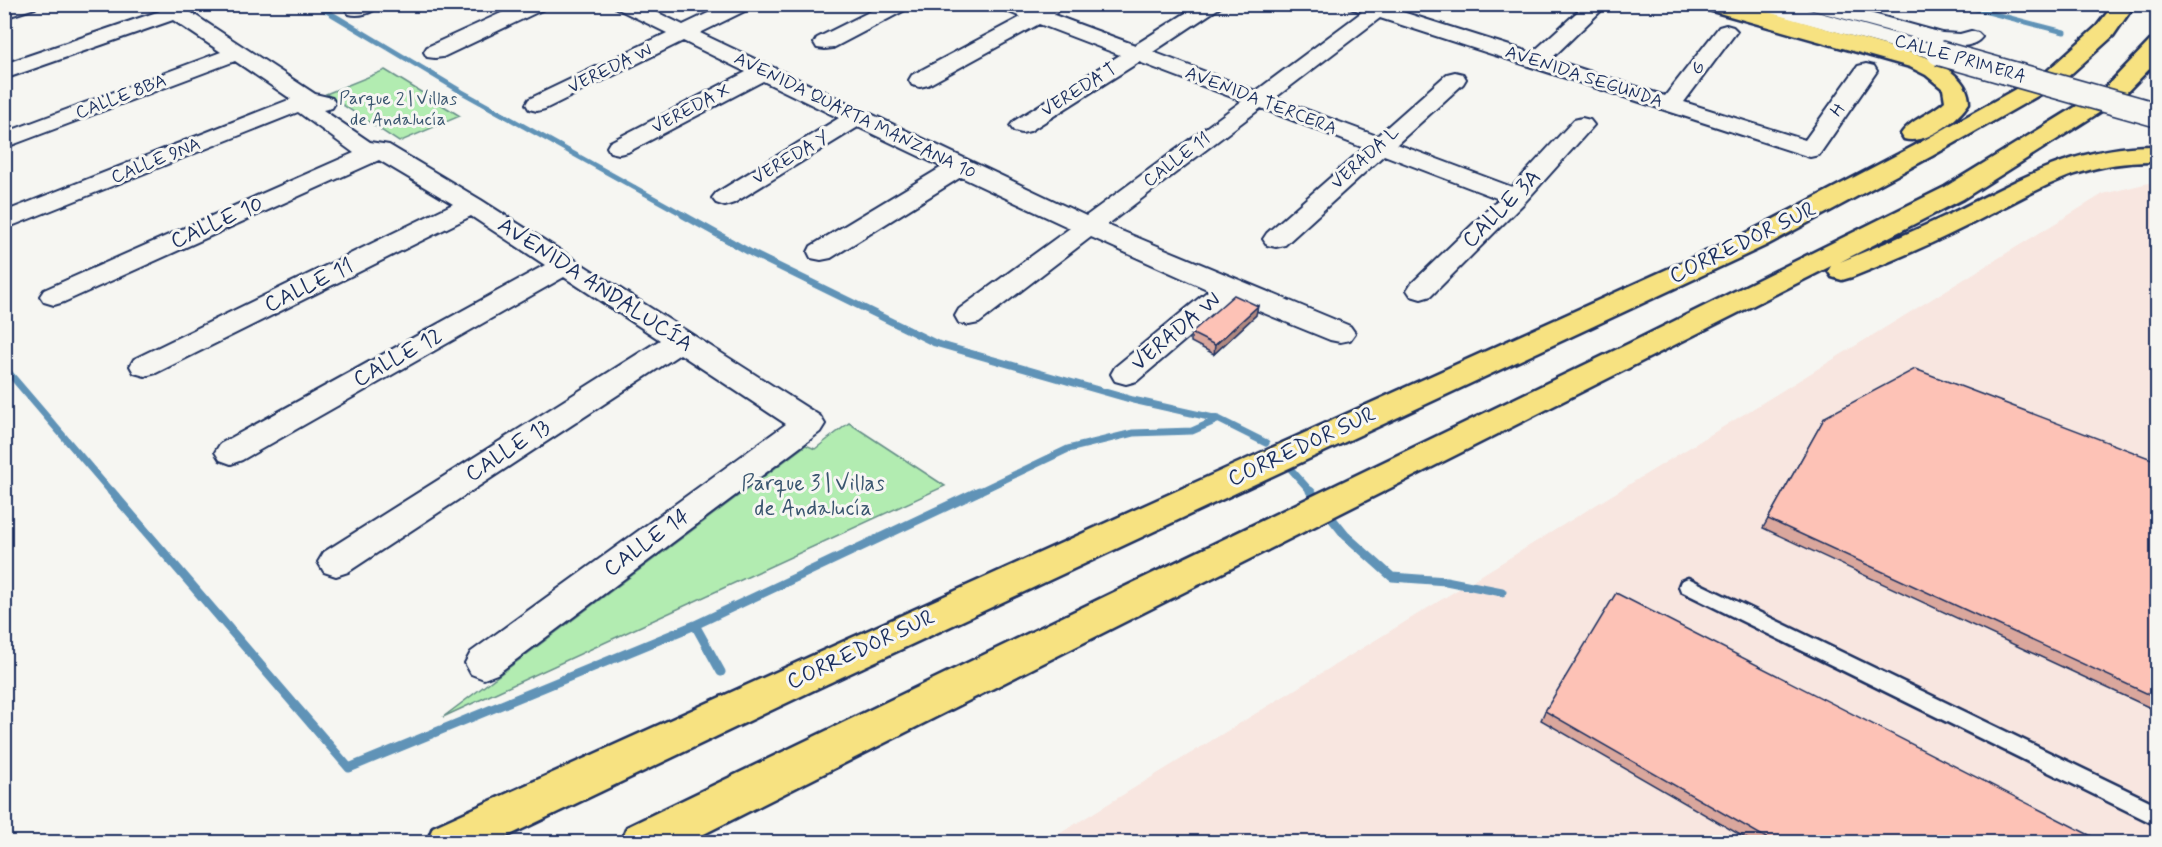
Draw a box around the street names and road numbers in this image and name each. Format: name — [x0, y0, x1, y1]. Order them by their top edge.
street label: CALLE PRIMERA — [1891, 29, 2029, 89]
street label: VEREDA W — [564, 38, 656, 100]
street label: AVENIDA SEGUNDA — [1502, 40, 1666, 114]
street label: AVENIDA QUARTA MANZANA 10 — [730, 47, 980, 185]
street label: G — [1685, 56, 1711, 80]
street label: VEREDA T — [1037, 57, 1121, 123]
street label: AVENIDA TERCERA — [1182, 61, 1340, 141]
street label: CALLE 8BA — [72, 69, 170, 125]
street label: VEREDA X — [648, 78, 734, 140]
street label: H — [1825, 98, 1851, 122]
street label: VERADA L — [1326, 121, 1404, 195]
street label: VEREDA Y — [748, 125, 834, 190]
street label: CALLE 11 — [1139, 127, 1215, 193]
street label: CALLE 9NA — [108, 132, 204, 190]
street label: CALLE 3A — [1457, 164, 1547, 254]
street label: CALLE 10 — [166, 190, 268, 256]
street label: CORREDOR SUR — [1665, 195, 1821, 291]
street label: AVENIDA ANDALUCÍA — [492, 211, 698, 359]
street label: CALLE 11 — [260, 252, 358, 320]
street label: VERADA W — [1125, 286, 1227, 378]
street label: CALLE 12 — [349, 322, 447, 394]
street label: CORREDOR SUR — [1224, 401, 1380, 493]
street label: CALLE 13 — [460, 413, 556, 489]
street label: CALLE 14 — [599, 502, 695, 584]
street label: CORREDOR SUR — [783, 604, 939, 696]

